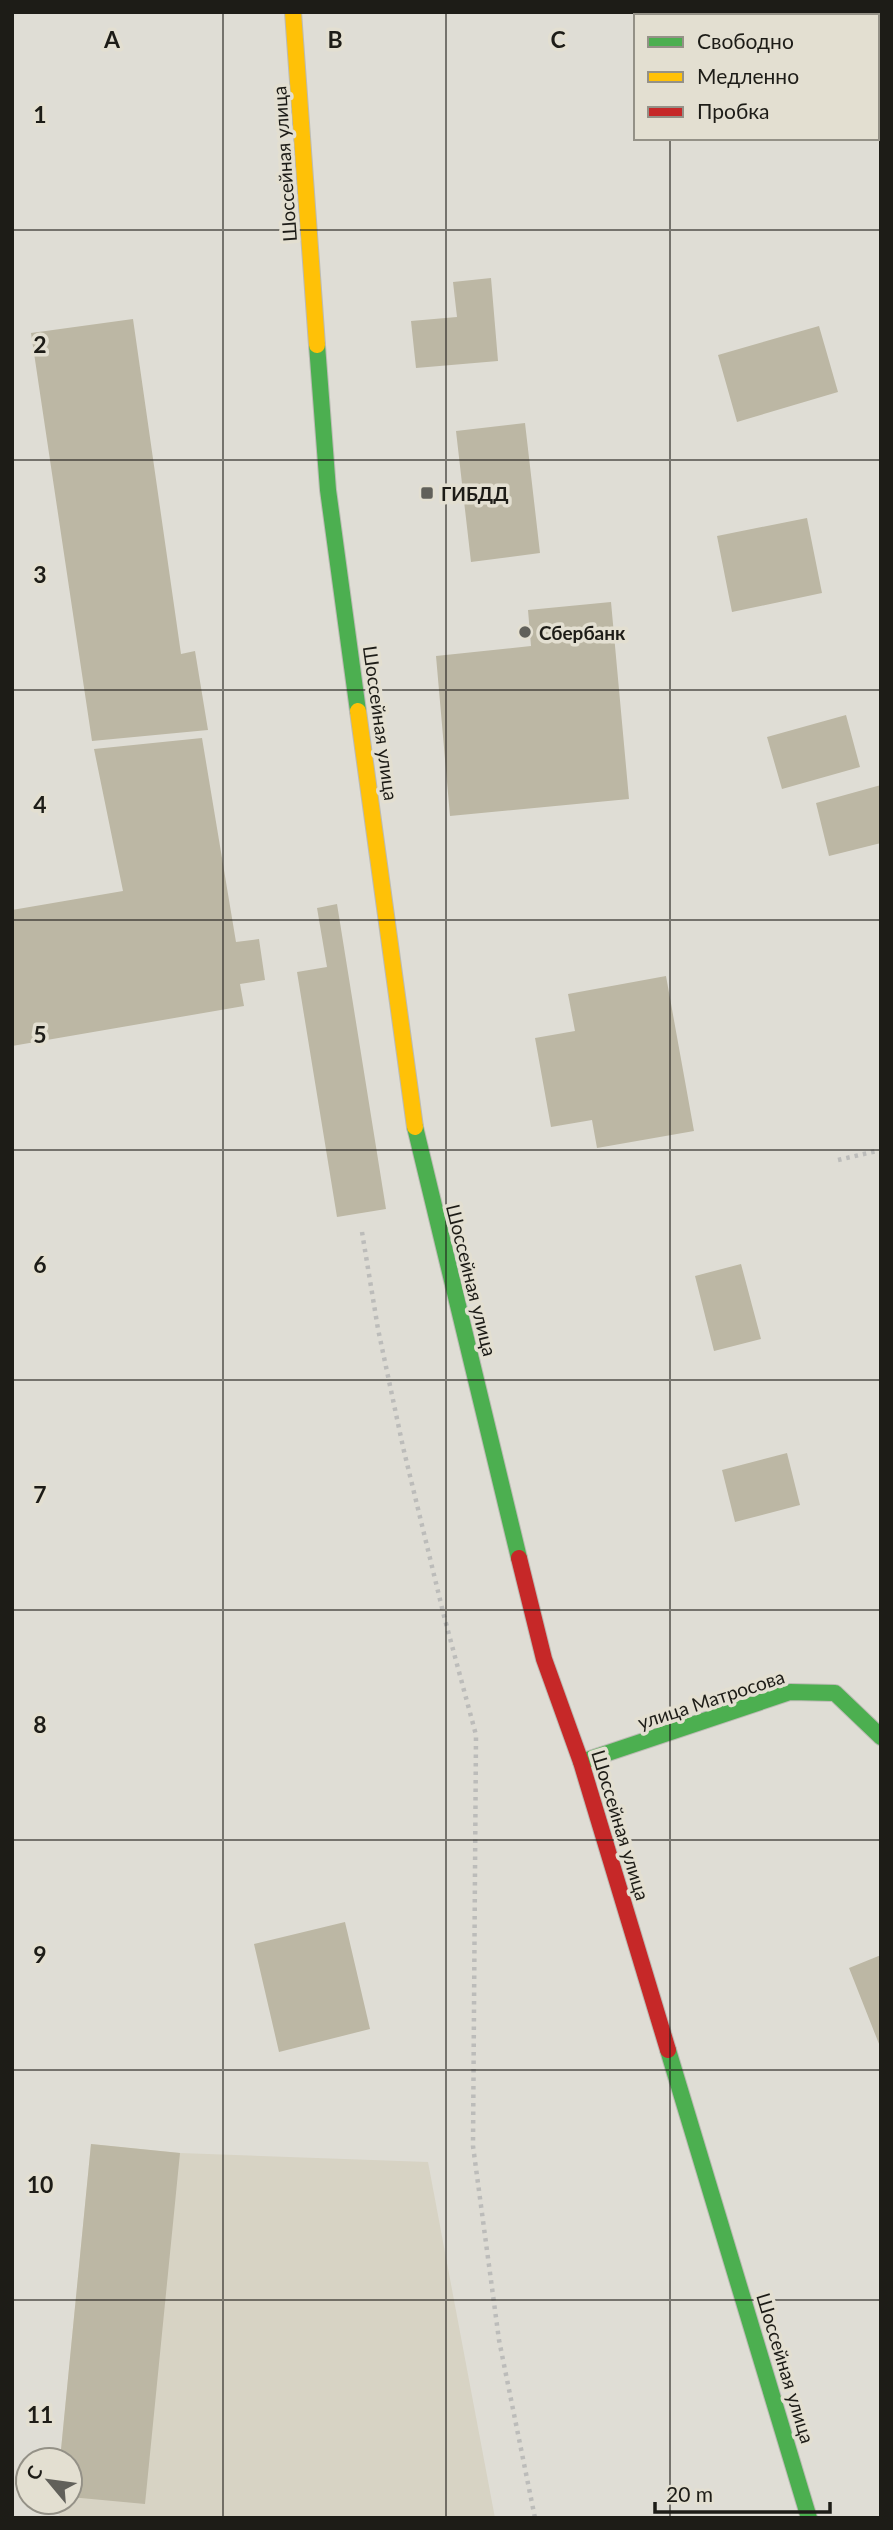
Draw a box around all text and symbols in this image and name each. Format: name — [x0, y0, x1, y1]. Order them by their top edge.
legend — [634, 14, 879, 140]
text: A — [103, 25, 121, 53]
text: B — [327, 25, 343, 53]
text: C — [550, 25, 566, 53]
text: Свободно — [697, 28, 794, 53]
text: Медленно — [697, 63, 799, 88]
street label: Шоссейная улица — [267, 85, 301, 243]
text: Пробка — [697, 98, 770, 123]
text: 1 — [33, 100, 47, 128]
text: 2 — [33, 330, 47, 358]
place label: ГИБДД — [441, 482, 509, 505]
marker: ГИБДД — [419, 485, 435, 501]
text: 3 — [33, 560, 47, 588]
place label: Сбербанк — [539, 621, 626, 644]
marker: Сбербанк — [517, 624, 533, 640]
street label: Шоссейная улица — [359, 644, 403, 802]
text: 4 — [33, 790, 47, 818]
text: 5 — [33, 1020, 47, 1048]
street label: Шоссейная улица — [442, 1202, 502, 1358]
text: 6 — [33, 1250, 47, 1278]
text: 7 — [33, 1480, 47, 1508]
street label: улица Матросова — [635, 1664, 787, 1734]
text: 8 — [33, 1710, 47, 1738]
street label: Шоссейная улица — [587, 1747, 655, 1903]
text: 9 — [33, 1940, 47, 1968]
text: 10 — [27, 2170, 53, 2198]
street label: Шоссейная улица — [752, 2290, 820, 2446]
text: 11 — [27, 2400, 53, 2428]
north arrow — [14, 2446, 84, 2516]
text: С — [21, 2461, 47, 2484]
scale bar — [655, 2470, 830, 2514]
text: 20 m — [666, 2481, 713, 2506]

